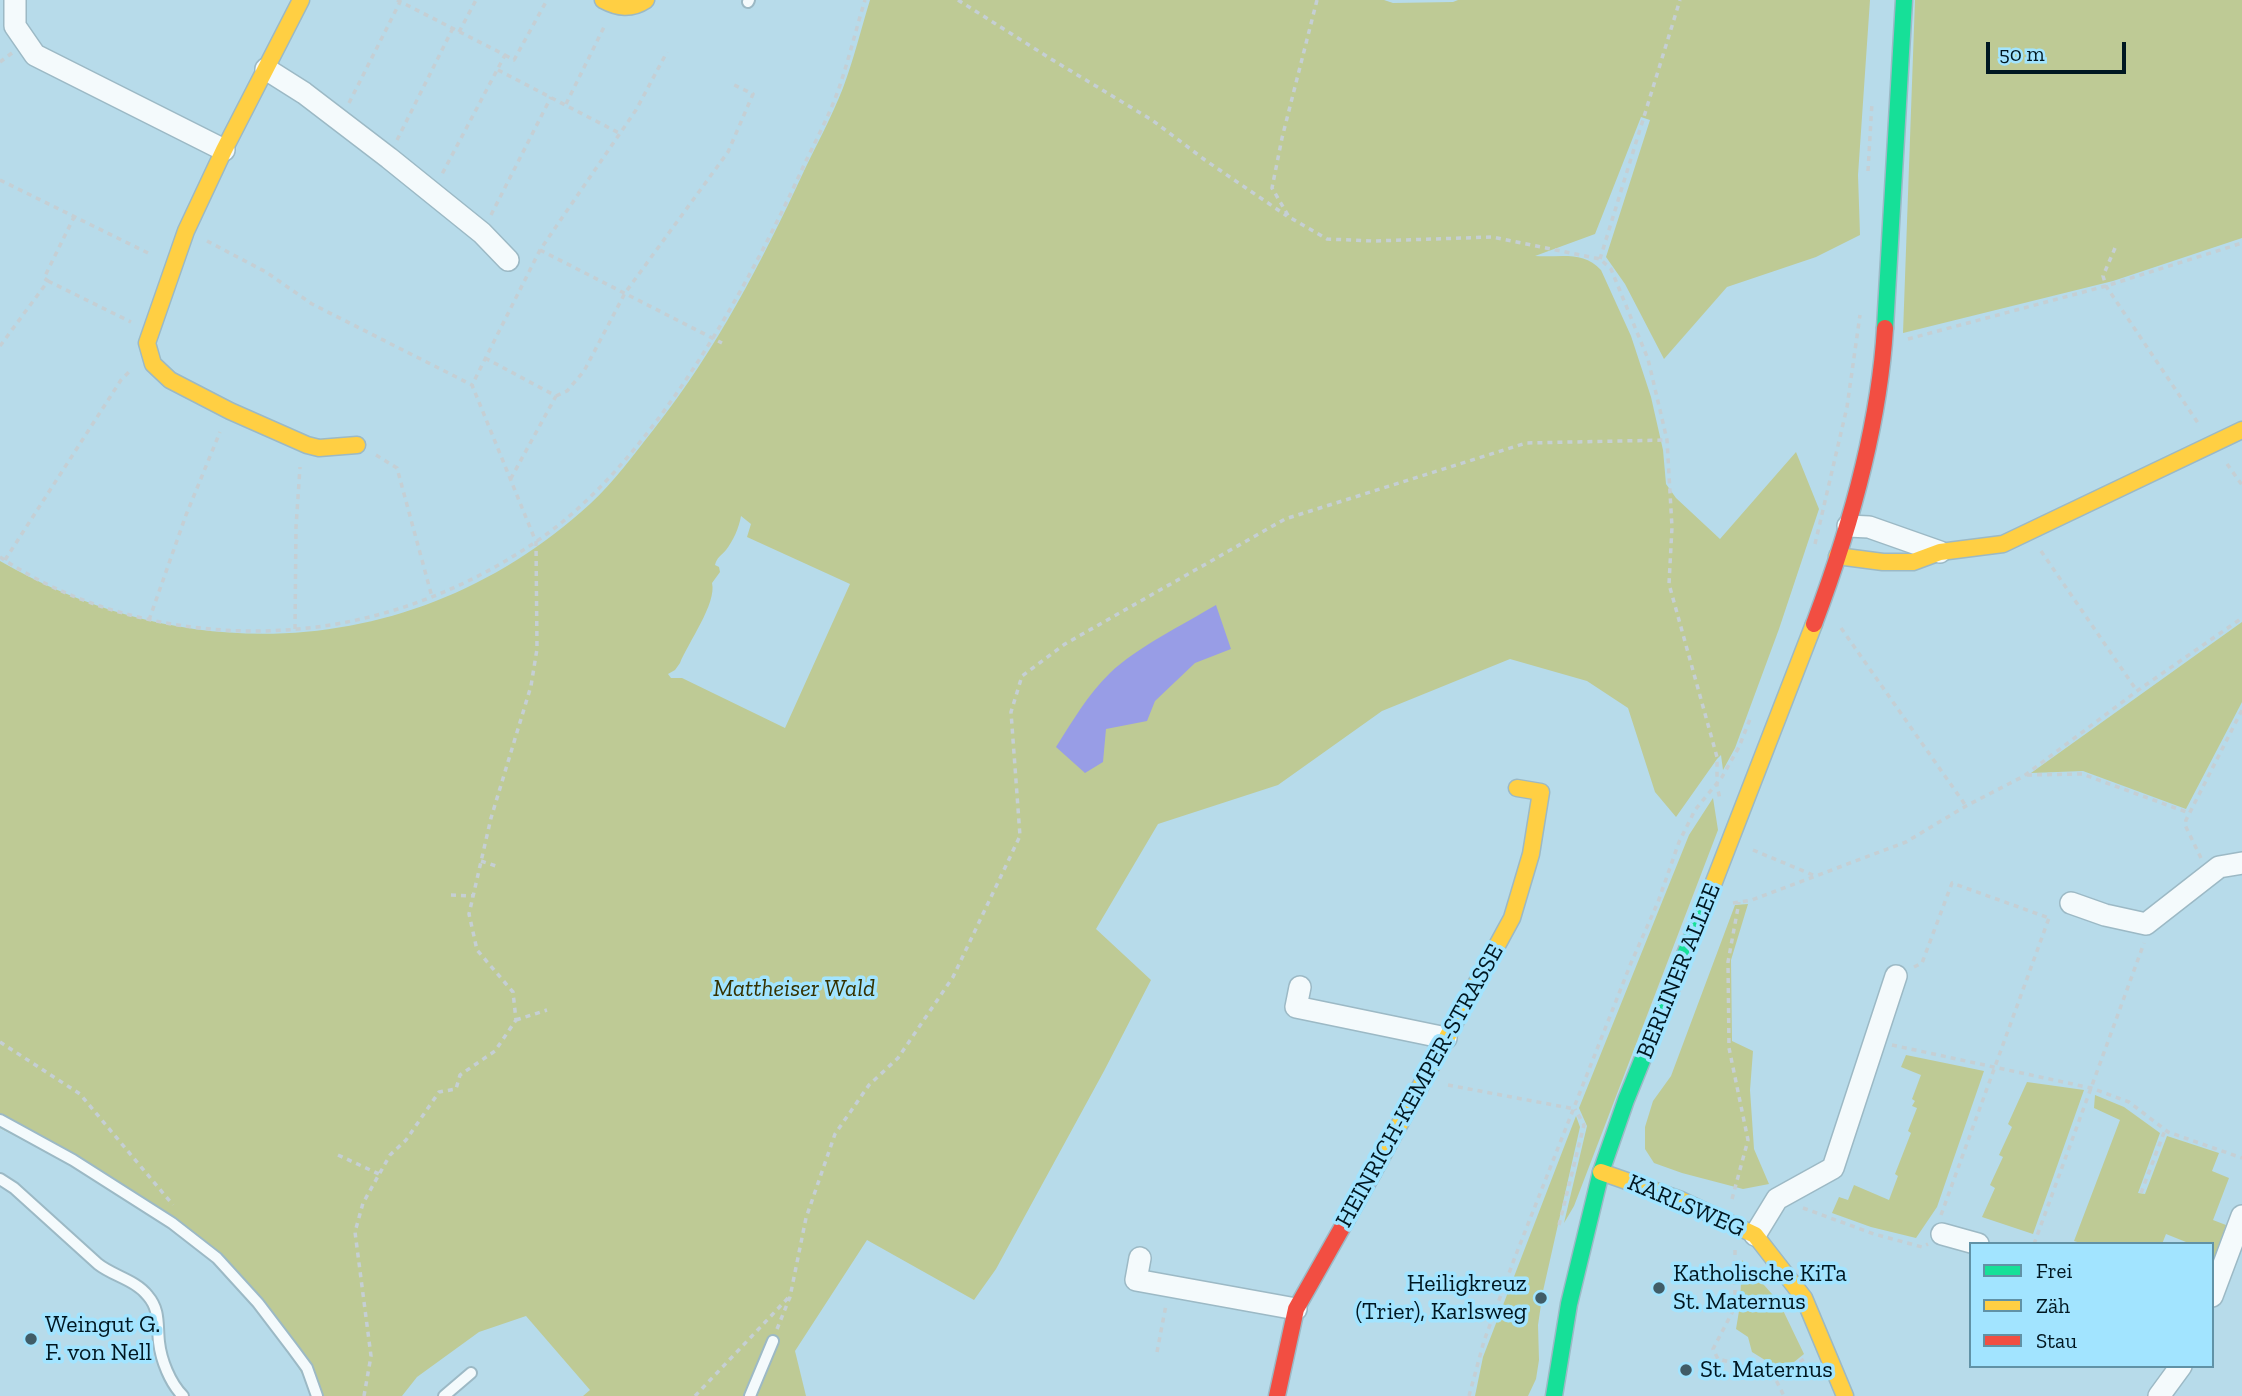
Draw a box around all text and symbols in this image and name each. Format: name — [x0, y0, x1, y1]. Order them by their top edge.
scale bar — [1990, 28, 2130, 72]
text: 50 m — [1999, 41, 2045, 66]
street label: BERLINER ALLEE — [1631, 879, 1727, 1063]
street label: HEINRICH-KEMPER-STRASSE — [1330, 939, 1510, 1233]
park label: Mattheiser Wald — [713, 975, 875, 1003]
street label: KARLSWEG — [1623, 1168, 1749, 1244]
legend — [1969, 1242, 2214, 1368]
text: Frei — [2036, 1258, 2072, 1283]
place label: Katholische KiTa St. Maternus — [1673, 1260, 1847, 1316]
place label: Heiligkreuz (Trier), Karlsweg — [1355, 1270, 1527, 1326]
marker: Katholische KiTa St. Maternus — [1651, 1280, 1667, 1296]
marker: Heiligkreuz (Trier), Karlsweg — [1533, 1290, 1549, 1306]
text: Zäh — [2036, 1293, 2070, 1318]
place label: Weingut G. F. von Nell — [45, 1311, 160, 1367]
text: Stau — [2036, 1328, 2077, 1353]
marker: Weingut G. F. von Nell — [23, 1331, 39, 1347]
place label: St. Maternus — [1700, 1356, 1833, 1384]
marker: St. Maternus — [1678, 1362, 1694, 1378]

